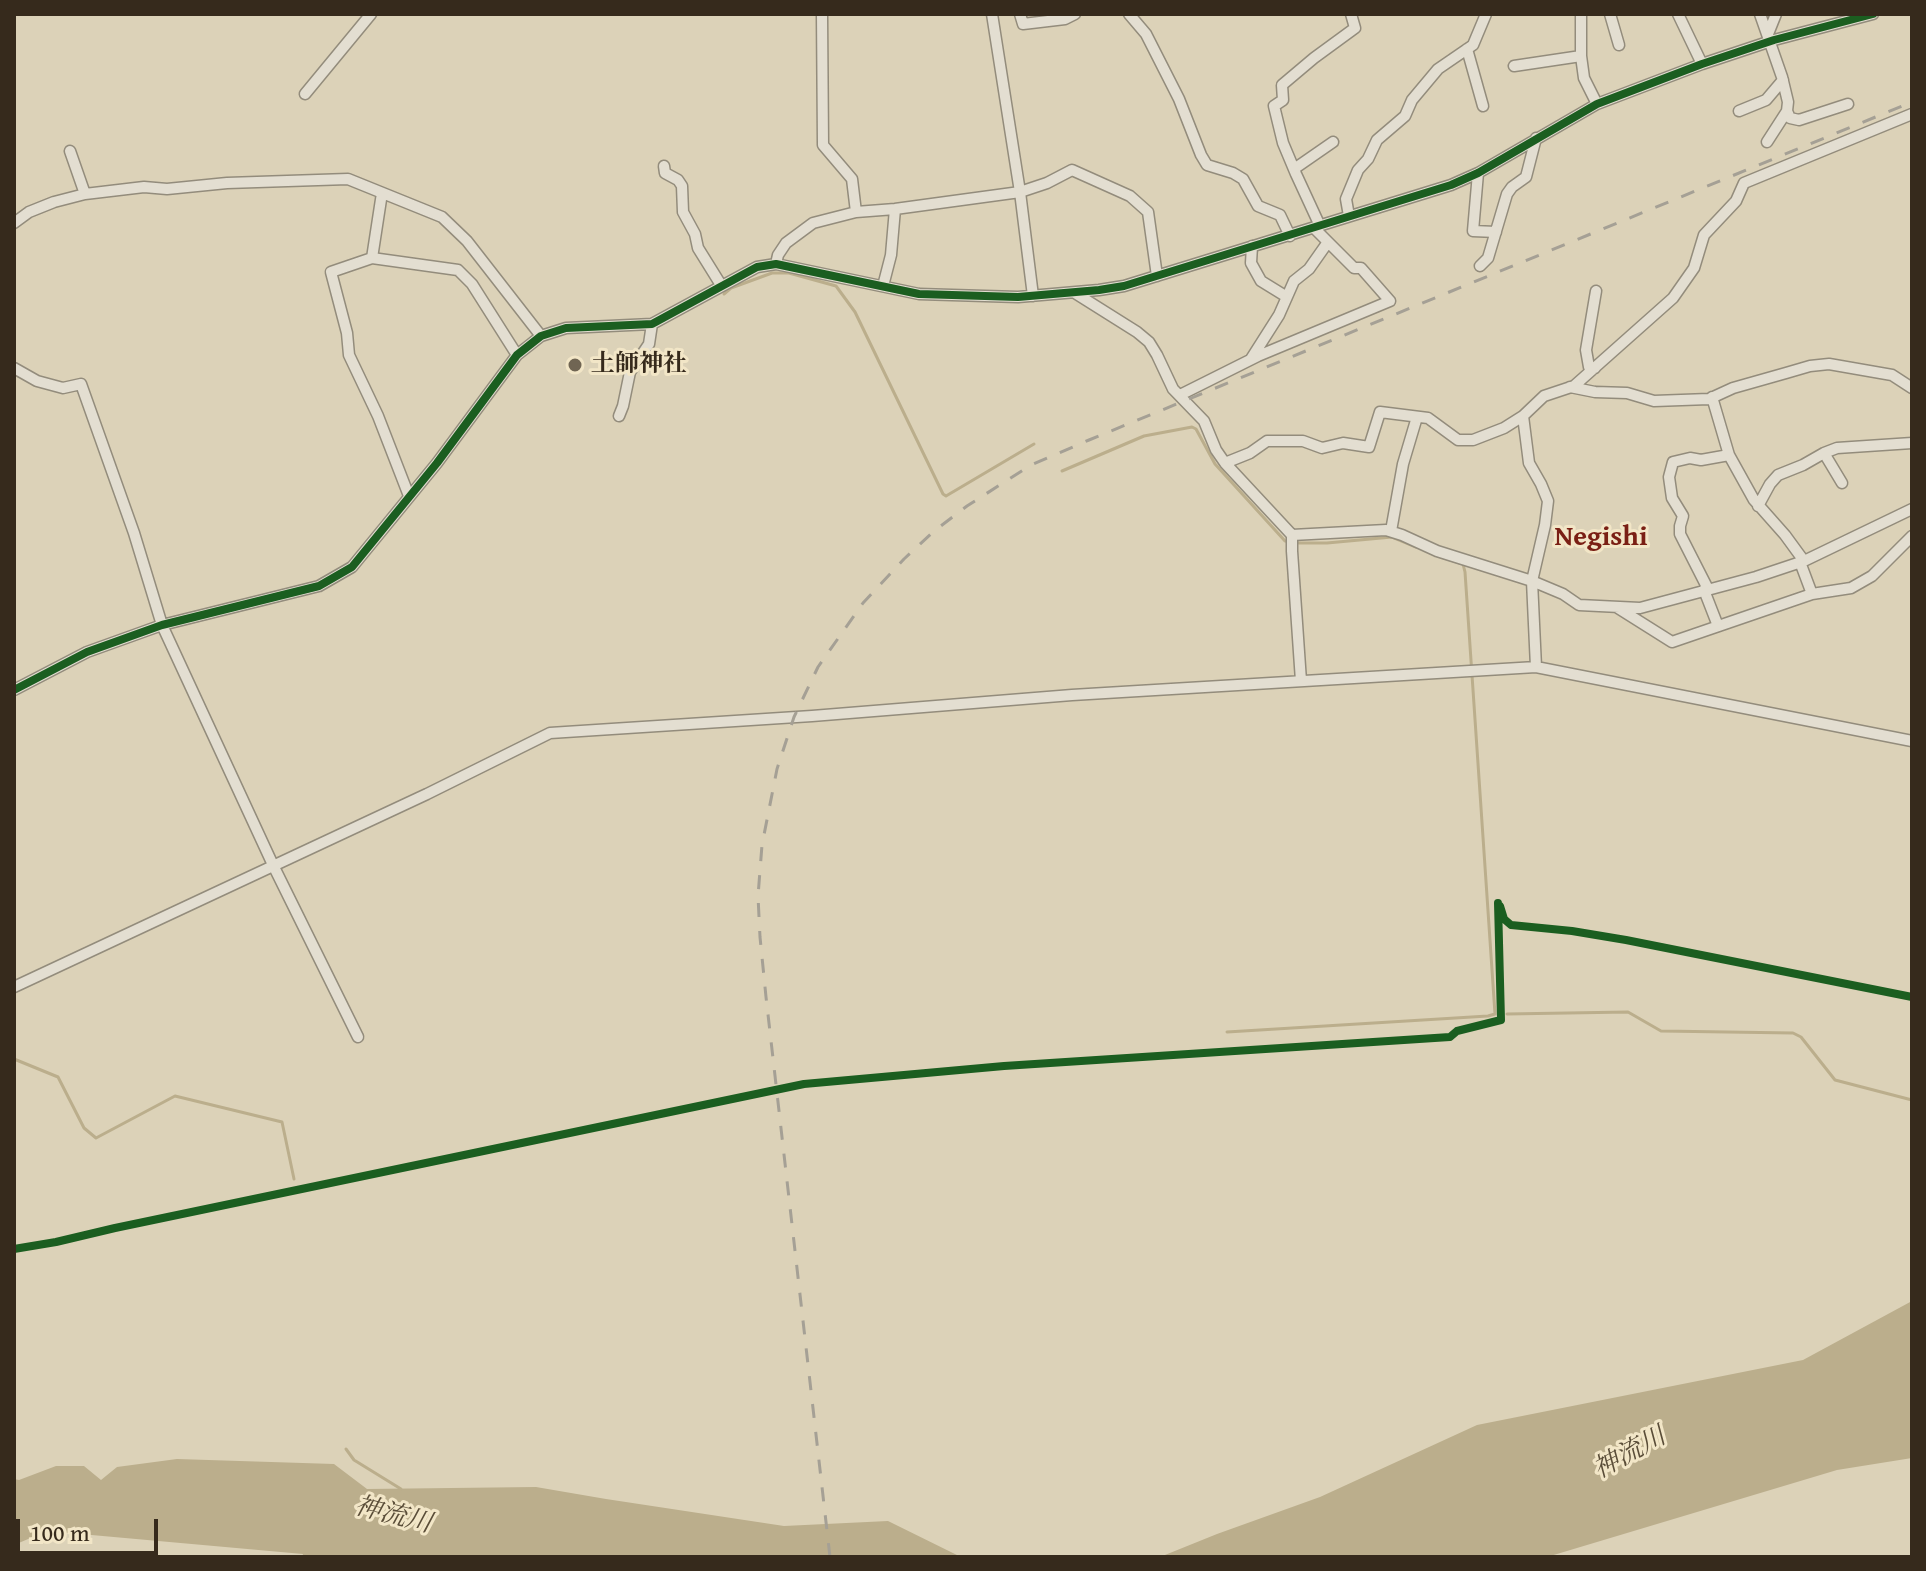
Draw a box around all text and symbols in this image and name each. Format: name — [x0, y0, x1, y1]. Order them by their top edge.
place label: 土師神社 — [591, 351, 687, 379]
marker: 土師神社 — [566, 356, 584, 374]
district label: Negishi — [1554, 521, 1648, 555]
water label: 神流川 — [1588, 1421, 1672, 1487]
water label: 神流川 — [351, 1491, 435, 1541]
scale bar — [20, 1503, 162, 1553]
text: 100 m — [30, 1515, 90, 1550]

